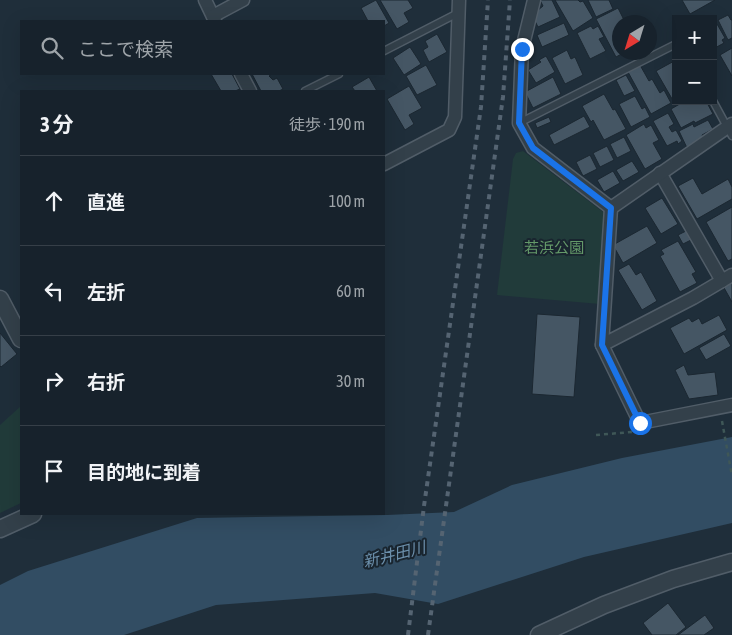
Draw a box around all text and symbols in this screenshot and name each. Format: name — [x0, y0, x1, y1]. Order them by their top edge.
north arrow — [612, 15, 657, 60]
map controls — [672, 15, 717, 105]
button: + — [672, 15, 717, 60]
search box — [20, 20, 385, 75]
icon: search — [38, 34, 66, 62]
text: ここで検索 — [78, 38, 173, 60]
route end — [511, 38, 534, 61]
button: − — [672, 60, 717, 105]
text: 3 分 — [40, 112, 74, 136]
text: 徒歩 · 190 m — [289, 115, 365, 133]
icon: ahead — [40, 187, 68, 215]
text: 直進 — [87, 191, 125, 213]
text: 100 m — [329, 192, 365, 210]
park label: 若浜公園 — [524, 239, 584, 256]
icon: left — [40, 277, 68, 305]
text: 左折 — [87, 281, 125, 303]
text: 60 m — [336, 282, 365, 300]
icon: right — [40, 367, 68, 395]
text: 右折 — [87, 371, 125, 393]
text: 30 m — [336, 372, 365, 390]
route start — [629, 412, 652, 435]
icon: arrive — [40, 457, 68, 485]
text: 目的地に到着 — [87, 461, 201, 483]
water label: 新井田川 — [361, 537, 429, 570]

